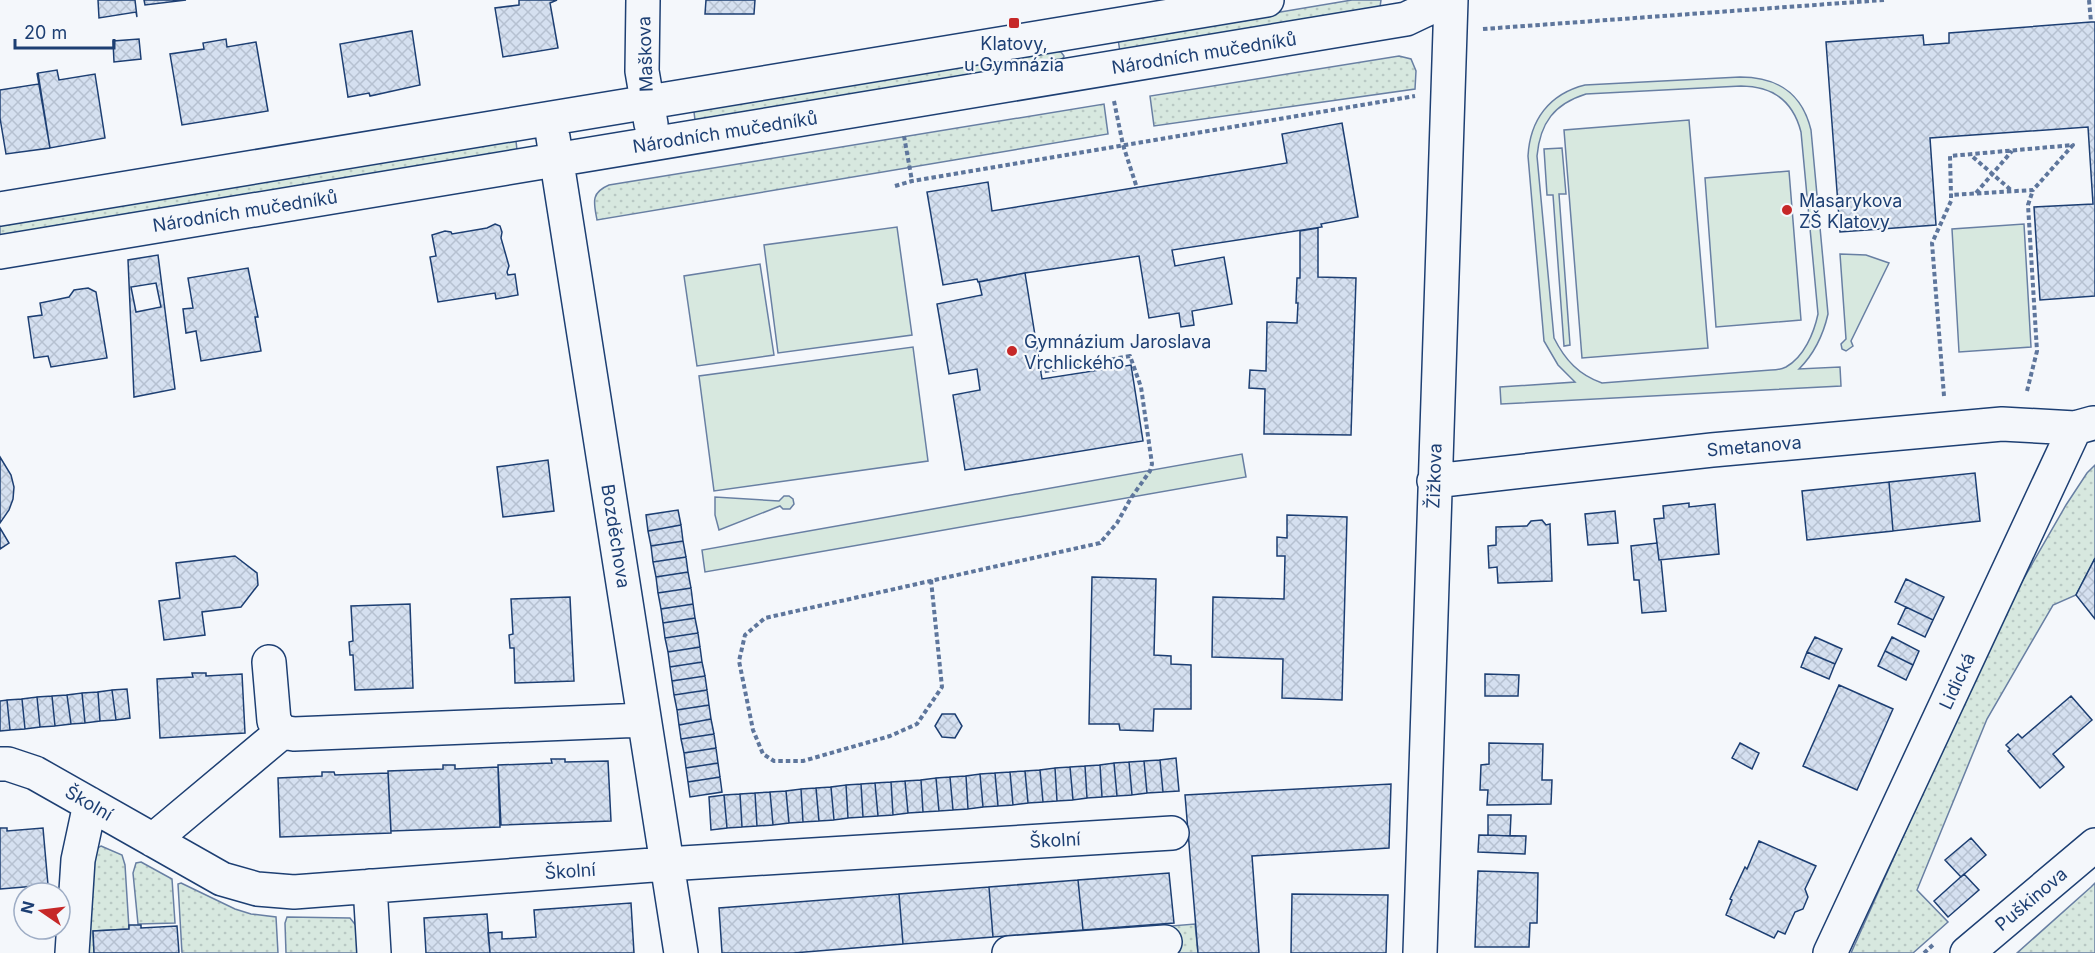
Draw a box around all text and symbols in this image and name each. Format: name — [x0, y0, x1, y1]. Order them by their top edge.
scale bar — [15, 12, 114, 50]
street label: Maškova — [633, 16, 657, 92]
marker: Klatovy, u Gymnázia — [1007, 16, 1021, 30]
text: 20 m — [24, 22, 67, 43]
street label: Národních mučedníků — [1110, 28, 1298, 78]
place label: Klatovy, u Gymnázia — [964, 33, 1064, 75]
street label: Národních mučedníků — [631, 107, 819, 157]
street label: Národních mučedníků — [151, 186, 339, 236]
place label: Masarykova ZŠ Klatovy — [1799, 190, 1902, 232]
marker: Masarykova ZŠ Klatovy — [1780, 203, 1794, 217]
place label: Gymnázium Jaroslava Vrchlického — [1024, 331, 1211, 373]
marker: Gymnázium Jaroslava Vrchlického — [1005, 344, 1019, 358]
street label: Smetanova — [1706, 431, 1802, 461]
street label: Žižkova — [1421, 443, 1446, 509]
street label: Bozděchova — [597, 482, 635, 590]
street label: Lidická — [1935, 649, 1979, 713]
street label: Školní — [62, 780, 117, 825]
street label: Školní — [1029, 827, 1082, 852]
street label: Školní — [544, 858, 597, 883]
street label: Puškinova — [1991, 863, 2071, 935]
north arrow — [12, 881, 72, 941]
text: N — [16, 899, 39, 916]

